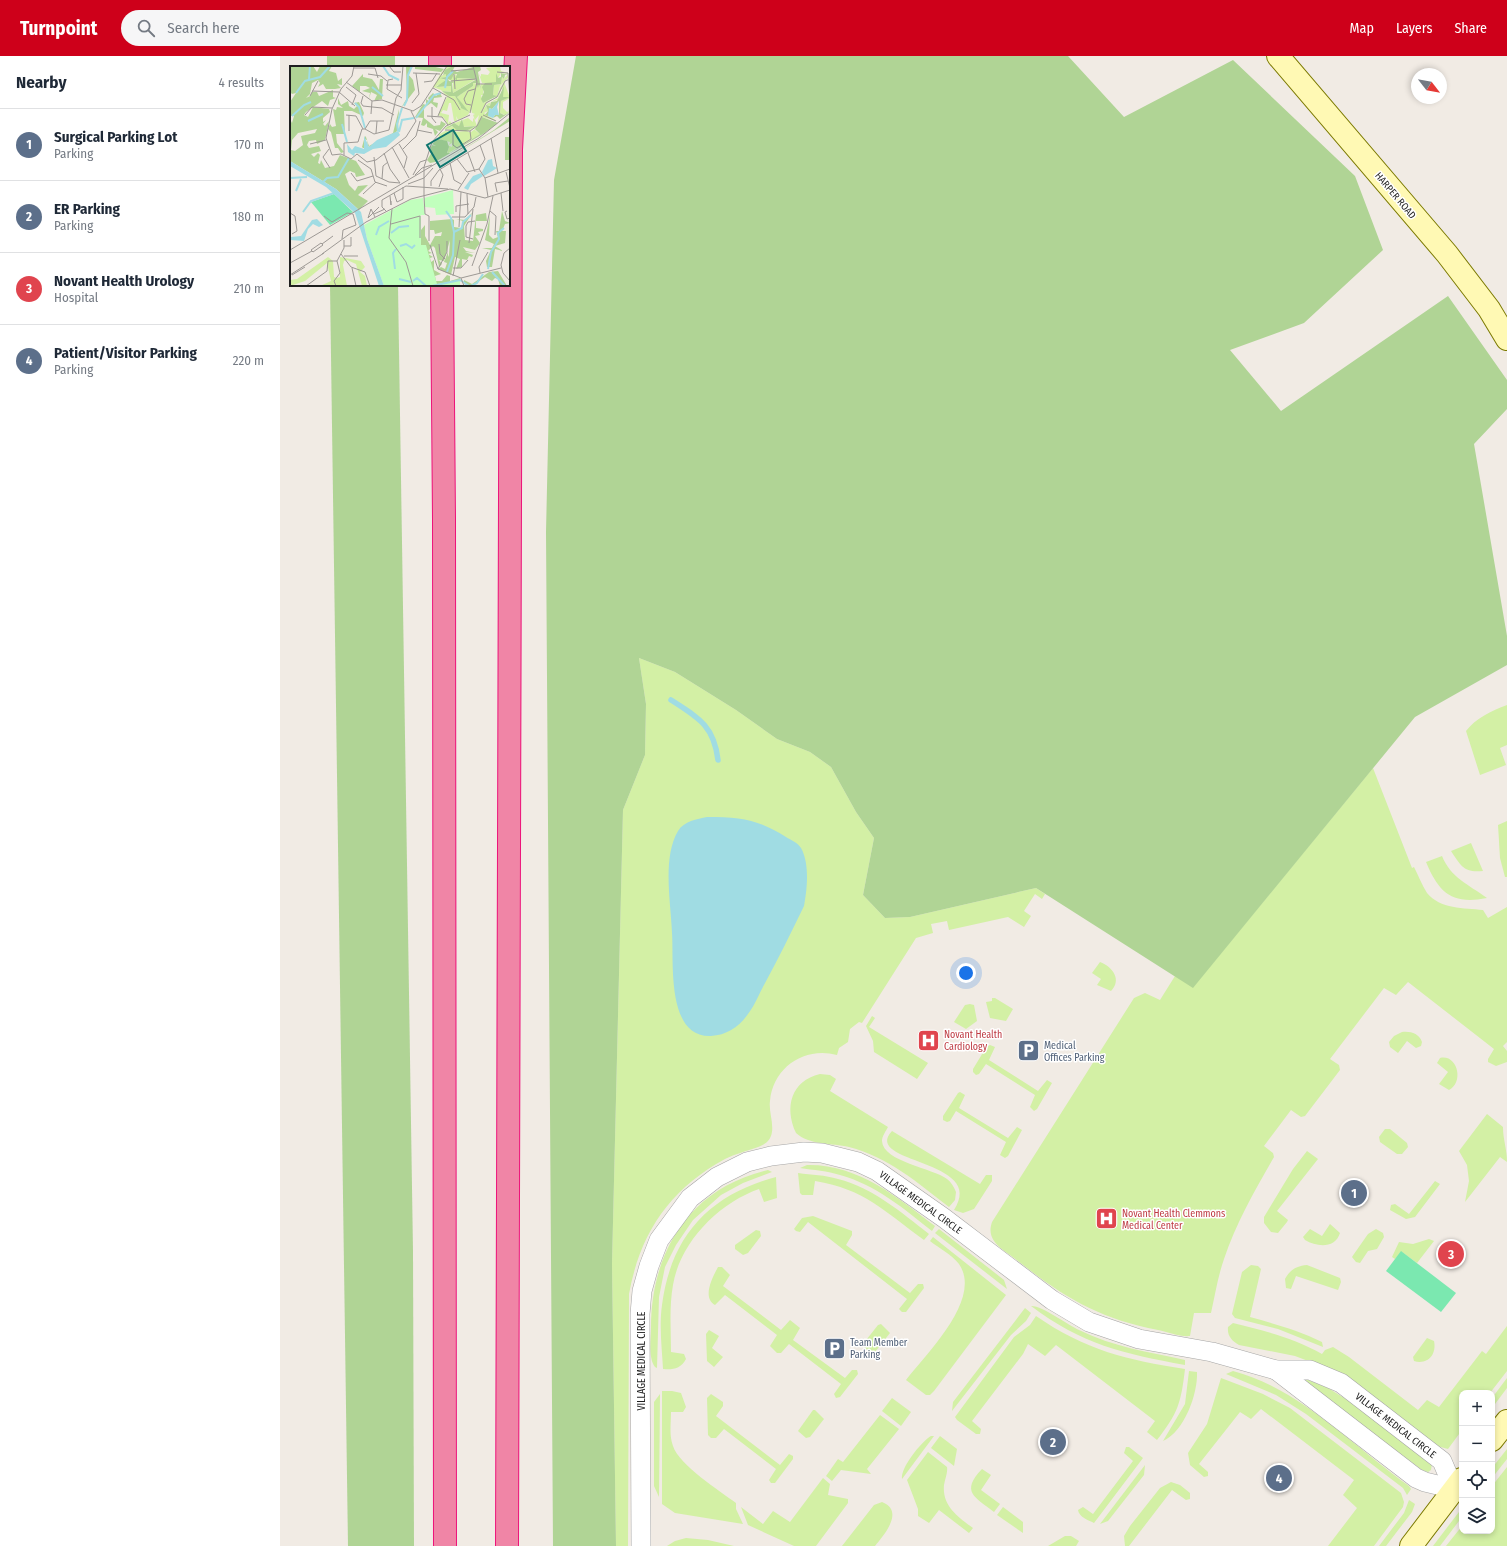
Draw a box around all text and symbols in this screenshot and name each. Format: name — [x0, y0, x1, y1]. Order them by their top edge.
search box — [121, 10, 401, 46]
text: Turnpoint — [20, 17, 97, 40]
icon: search — [135, 17, 157, 39]
text: Search here — [167, 19, 240, 37]
text: Map — [1350, 20, 1374, 37]
text: Layers — [1396, 20, 1432, 37]
text: Share — [1454, 20, 1487, 37]
inset map — [290, 66, 510, 286]
north arrow — [1411, 68, 1447, 104]
text: Nearby — [16, 72, 67, 93]
text: 4 results — [218, 75, 264, 90]
text: Surgical Parking Lot — [54, 128, 177, 146]
text: 1 — [26, 137, 32, 152]
text: 170 m — [234, 137, 264, 152]
text: Parking — [54, 146, 93, 161]
street label: HARPER ROAD — [1372, 170, 1418, 222]
text: ER Parking — [54, 200, 120, 218]
text: 2 — [26, 209, 32, 224]
text: 180 m — [233, 209, 264, 224]
text: Parking — [54, 218, 93, 233]
text: Novant Health Urology — [54, 272, 194, 290]
text: 3 — [26, 281, 32, 296]
text: 210 m — [234, 281, 264, 296]
text: Hospital — [54, 290, 98, 305]
text: Patient/Visitor Parking — [54, 344, 197, 362]
text: 4 — [26, 353, 32, 368]
text: 220 m — [233, 353, 264, 368]
text: Parking — [54, 362, 93, 377]
your location — [956, 963, 976, 983]
hospital icon: Novant Health Cardiology — [915, 1027, 941, 1053]
place label: Novant Health Cardiology — [944, 1029, 1002, 1053]
parking icon: Medical Offices Parking — [1016, 1038, 1042, 1064]
place label: Medical Offices Parking — [1044, 1040, 1105, 1064]
street label: VILLAGE MEDICAL CIRCLE — [877, 1169, 964, 1237]
pin: 1 — [1341, 1178, 1367, 1208]
hospital icon: Novant Health Clemmons Medical Center — [1093, 1206, 1119, 1232]
place label: Novant Health Clemmons Medical Center — [1122, 1208, 1225, 1232]
pin: 3 — [1438, 1239, 1464, 1269]
street label: VILLAGE MEDICAL CIRCLE — [636, 1311, 648, 1411]
parking icon: Team Member Parking — [822, 1335, 848, 1361]
place label: Team Member Parking — [850, 1337, 908, 1361]
map controls — [1459, 1390, 1495, 1534]
button: + — [1459, 1390, 1495, 1426]
street label: VILLAGE MEDICAL CIRCLE — [1353, 1391, 1438, 1461]
button: − — [1459, 1426, 1495, 1462]
pin: 2 — [1040, 1427, 1066, 1457]
button: locate — [1459, 1462, 1495, 1498]
pin: 4 — [1266, 1463, 1292, 1493]
button: layers — [1459, 1498, 1495, 1534]

